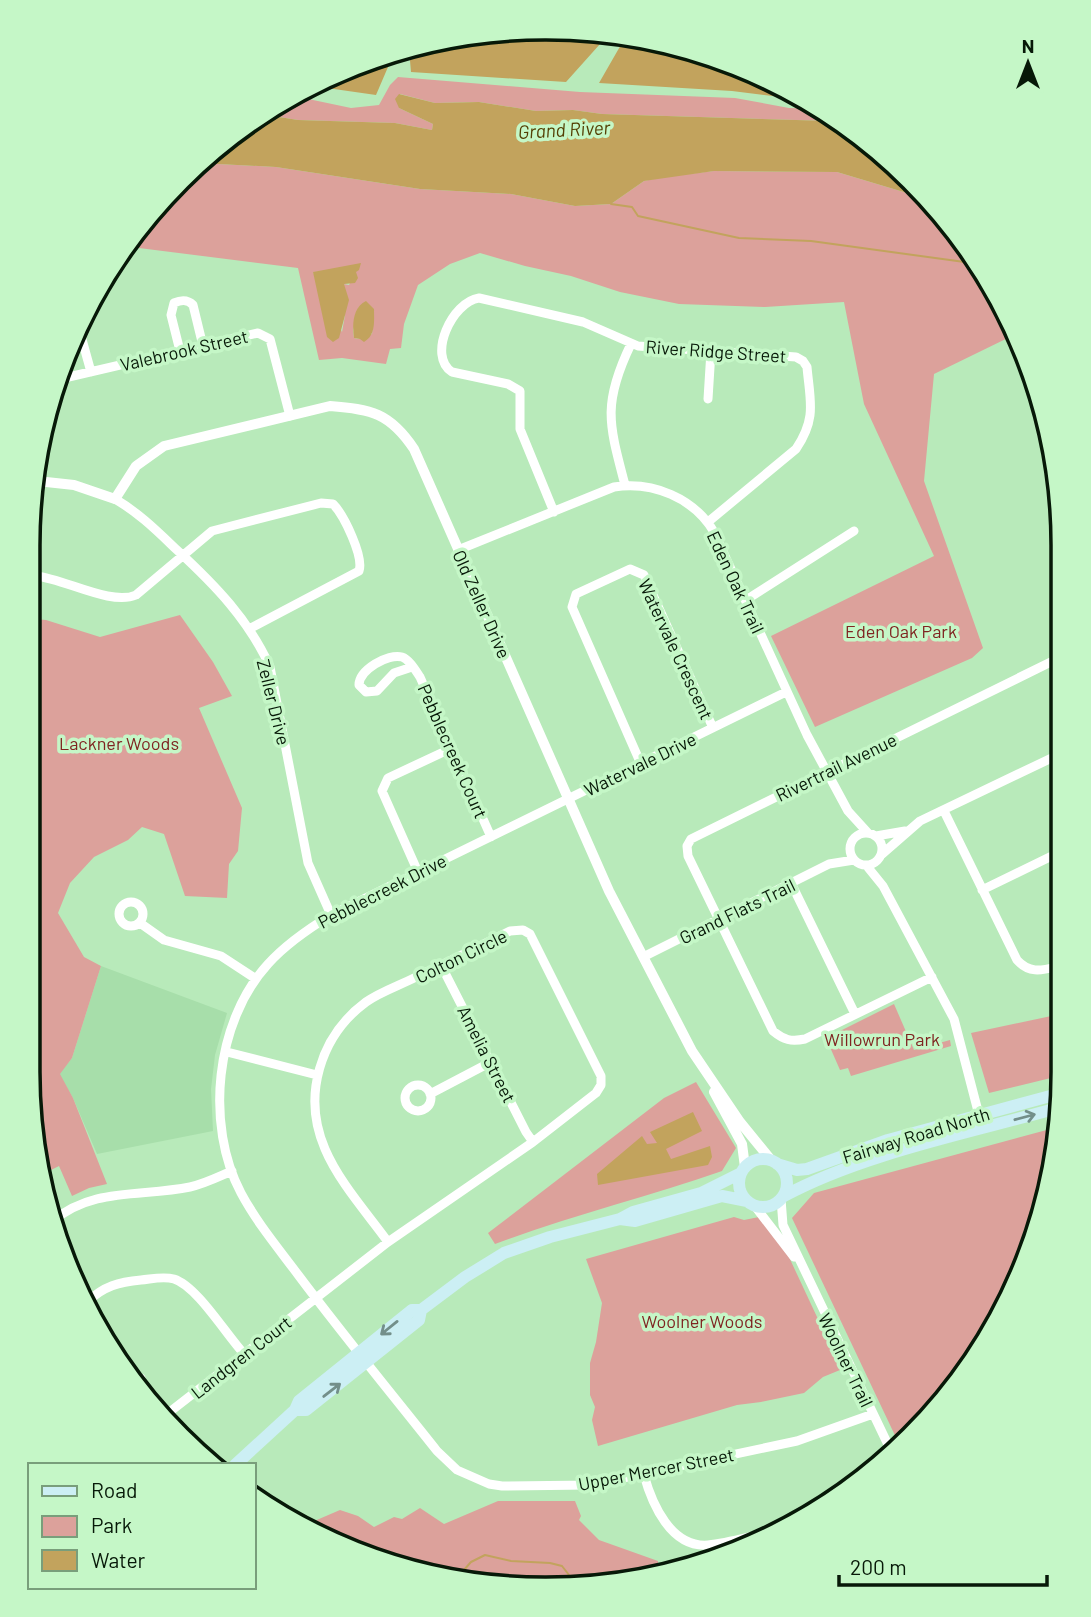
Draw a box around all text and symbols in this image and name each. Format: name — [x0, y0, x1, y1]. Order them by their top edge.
north arrow — [993, 28, 1063, 98]
text: N — [1022, 34, 1034, 57]
water label: Grand River — [517, 115, 612, 143]
street label: Valebrook Street — [118, 325, 250, 375]
street label: River Ridge Street — [645, 335, 787, 367]
street label: Eden Oak Trail — [703, 527, 769, 637]
street label: Old Zeller Drive — [448, 546, 516, 662]
street label: Watervale Crescent — [634, 575, 718, 723]
park label: Eden Oak Park — [845, 620, 957, 642]
street label: Zeller Drive — [253, 657, 295, 747]
street label: Pebblecreek Court — [414, 680, 492, 822]
street label: Watervale Drive — [580, 727, 700, 801]
street label: Rivertrail Avenue — [772, 728, 900, 806]
park label: Lackner Woods — [59, 732, 179, 754]
street label: Pebblecreek Drive — [314, 849, 450, 933]
street label: Grand Flats Trail — [676, 874, 798, 948]
street label: Colton Circle — [412, 924, 510, 988]
street label: Amelia Street — [453, 1002, 521, 1106]
park label: Willowrun Park — [824, 1028, 940, 1050]
street label: Fairway Road North — [840, 1102, 992, 1168]
one-way arrow — [1013, 1110, 1036, 1123]
street label: Woolner Trail — [814, 1309, 878, 1411]
park label: Woolner Woods — [641, 1310, 763, 1332]
street label: Landgren Court — [186, 1311, 296, 1403]
one-way arrow — [381, 1320, 399, 1336]
one-way arrow — [323, 1382, 341, 1397]
street label: Upper Mercer Street — [576, 1443, 736, 1495]
legend — [28, 1463, 256, 1589]
text: Road — [91, 1477, 137, 1502]
text: Park — [91, 1512, 132, 1537]
scale bar — [839, 1544, 1047, 1588]
text: Water — [91, 1547, 146, 1572]
text: 200 m — [850, 1554, 907, 1579]

